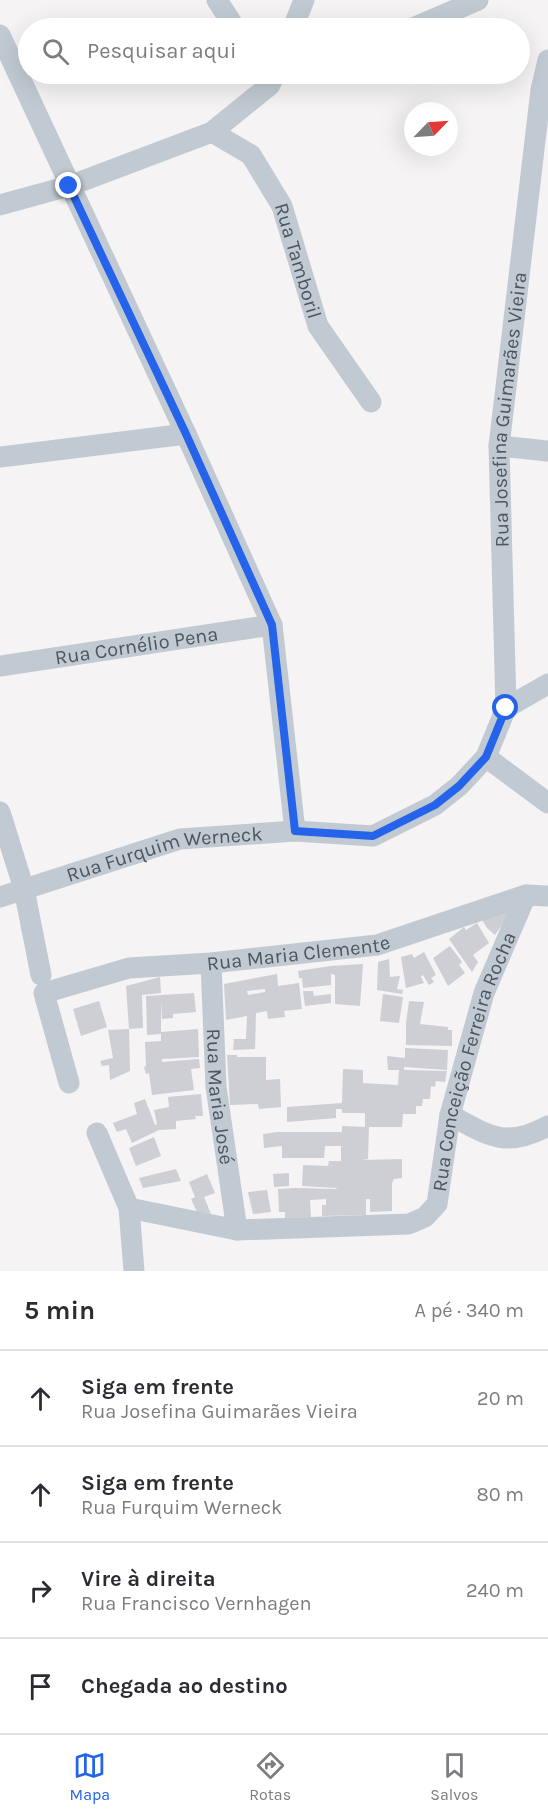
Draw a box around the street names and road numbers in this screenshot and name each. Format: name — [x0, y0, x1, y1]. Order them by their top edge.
street label: Rua Tamboril — [270, 200, 327, 321]
street label: Rua Josefina Guimarães Vieira — [487, 271, 531, 548]
street label: Rua Cornélio Pena — [53, 622, 220, 669]
street label: Rua Furquim Werneck — [63, 822, 263, 886]
street label: Rua Conceição Ferreira Rocha — [427, 928, 520, 1193]
street label: Rua Maria Clemente — [206, 930, 393, 975]
street label: Rua Maria José — [202, 1028, 239, 1166]

